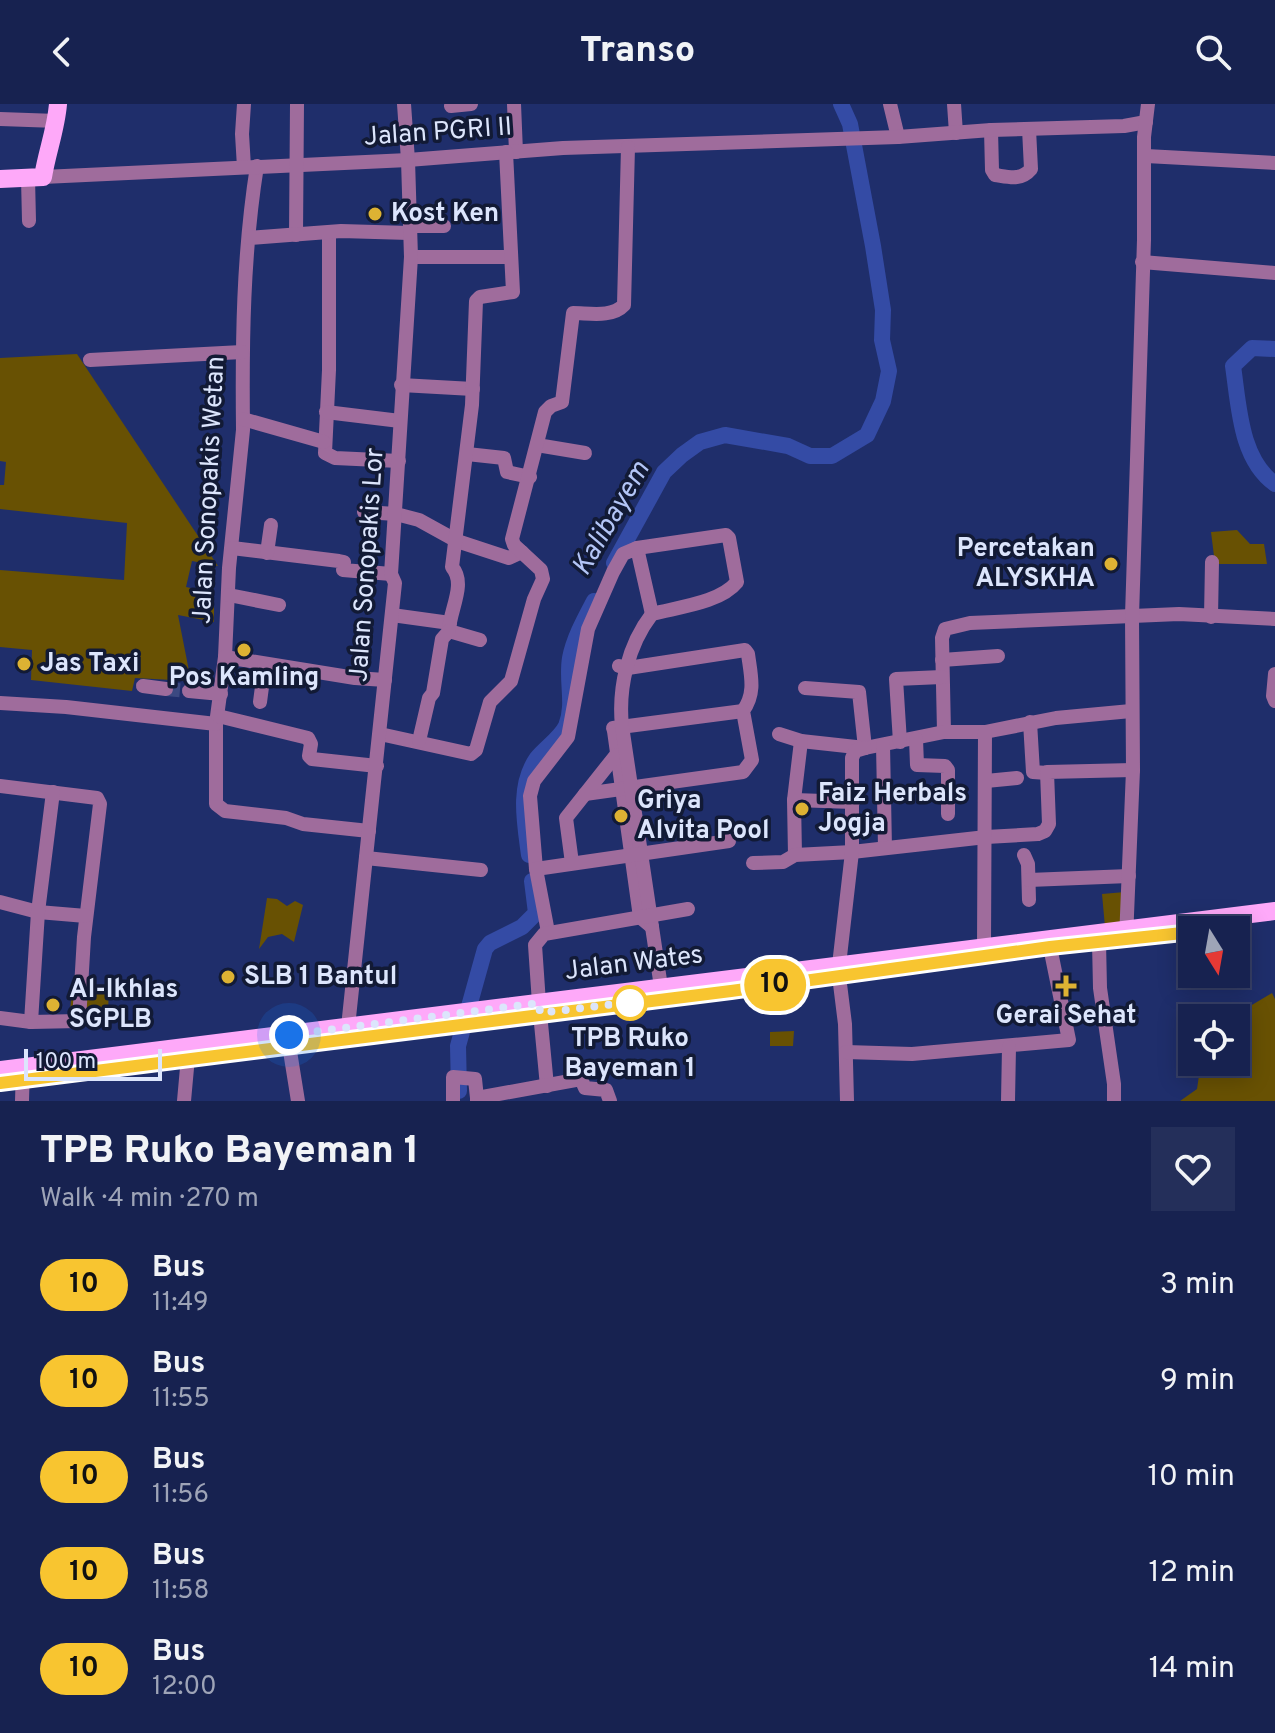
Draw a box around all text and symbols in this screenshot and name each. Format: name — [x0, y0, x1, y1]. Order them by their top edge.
text: Transo — [580, 29, 695, 75]
icon: back — [40, 30, 84, 74]
icon: search — [1191, 30, 1235, 74]
street label: Jalan PGRI II — [363, 111, 513, 155]
place label: Kost Ken — [391, 198, 499, 231]
marker: Kost Ken — [366, 205, 384, 223]
street label: Jalan Sonopakis Wetan — [186, 355, 234, 625]
street label: Jalan Sonopakis Lor — [343, 447, 393, 683]
water label: Kalibayem — [565, 455, 659, 583]
place label: Percetakan ALYSKHA — [957, 533, 1095, 596]
marker: Percetakan ALYSKHA — [1102, 555, 1120, 573]
marker: Pos Kamling — [235, 641, 253, 659]
place label: Jas Taxi — [40, 648, 139, 681]
marker: Jas Taxi — [15, 655, 33, 673]
place label: Pos Kamling — [169, 662, 319, 695]
place label: Faiz Herbals Jogja — [818, 778, 967, 841]
place label: Griya Alvita Pool — [637, 785, 770, 848]
marker: Faiz Herbals Jogja — [793, 800, 811, 818]
marker: Griya Alvita Pool — [612, 807, 630, 825]
north arrow — [1178, 916, 1250, 988]
map controls — [1178, 916, 1250, 1076]
street label: Jalan Wates — [563, 939, 705, 989]
line badge: 10 — [739, 959, 811, 1011]
place label: SLB 1 Bantul — [244, 961, 397, 994]
text: 10 — [760, 967, 790, 1003]
marker: SLB 1 Bantul — [219, 968, 237, 986]
place label: Al-Ikhlas SGPLB — [69, 974, 178, 1037]
marker: Gerai Sehat — [1055, 975, 1077, 997]
marker: TPB Ruko Bayeman 1 — [613, 986, 647, 1020]
marker: Al-Ikhlas SGPLB — [44, 996, 62, 1014]
place label: Gerai Sehat — [996, 1000, 1136, 1033]
button: locate — [1178, 1004, 1250, 1076]
your location — [269, 1015, 309, 1055]
place label: TPB Ruko Bayeman 1 — [564, 1023, 696, 1086]
scale bar — [24, 1045, 162, 1081]
text: 100 m — [36, 1049, 96, 1076]
button: heart — [1151, 1127, 1235, 1211]
text: TPB Ruko Bayeman 1 — [40, 1128, 419, 1177]
text: Walk · 4 min · 270 m — [40, 1183, 259, 1216]
text: Bus — [152, 1250, 205, 1287]
text: 10 — [69, 1267, 99, 1303]
text: 3 min — [1160, 1267, 1235, 1304]
text: 11:49 — [152, 1287, 209, 1320]
text: Bus — [152, 1346, 205, 1383]
text: 10 — [69, 1363, 99, 1399]
text: 9 min — [1160, 1363, 1235, 1400]
text: 11:55 — [152, 1383, 210, 1416]
text: Bus — [152, 1442, 205, 1479]
text: 10 — [69, 1459, 99, 1495]
text: 10 min — [1148, 1459, 1235, 1496]
text: 11:56 — [152, 1479, 209, 1512]
text: Bus — [152, 1538, 205, 1575]
text: 10 — [69, 1555, 99, 1591]
text: 12 min — [1148, 1555, 1235, 1592]
text: 11:58 — [152, 1575, 209, 1608]
text: Bus — [152, 1634, 205, 1671]
text: 10 — [69, 1651, 99, 1687]
text: 14 min — [1149, 1651, 1235, 1688]
text: 12:00 — [152, 1671, 217, 1704]

